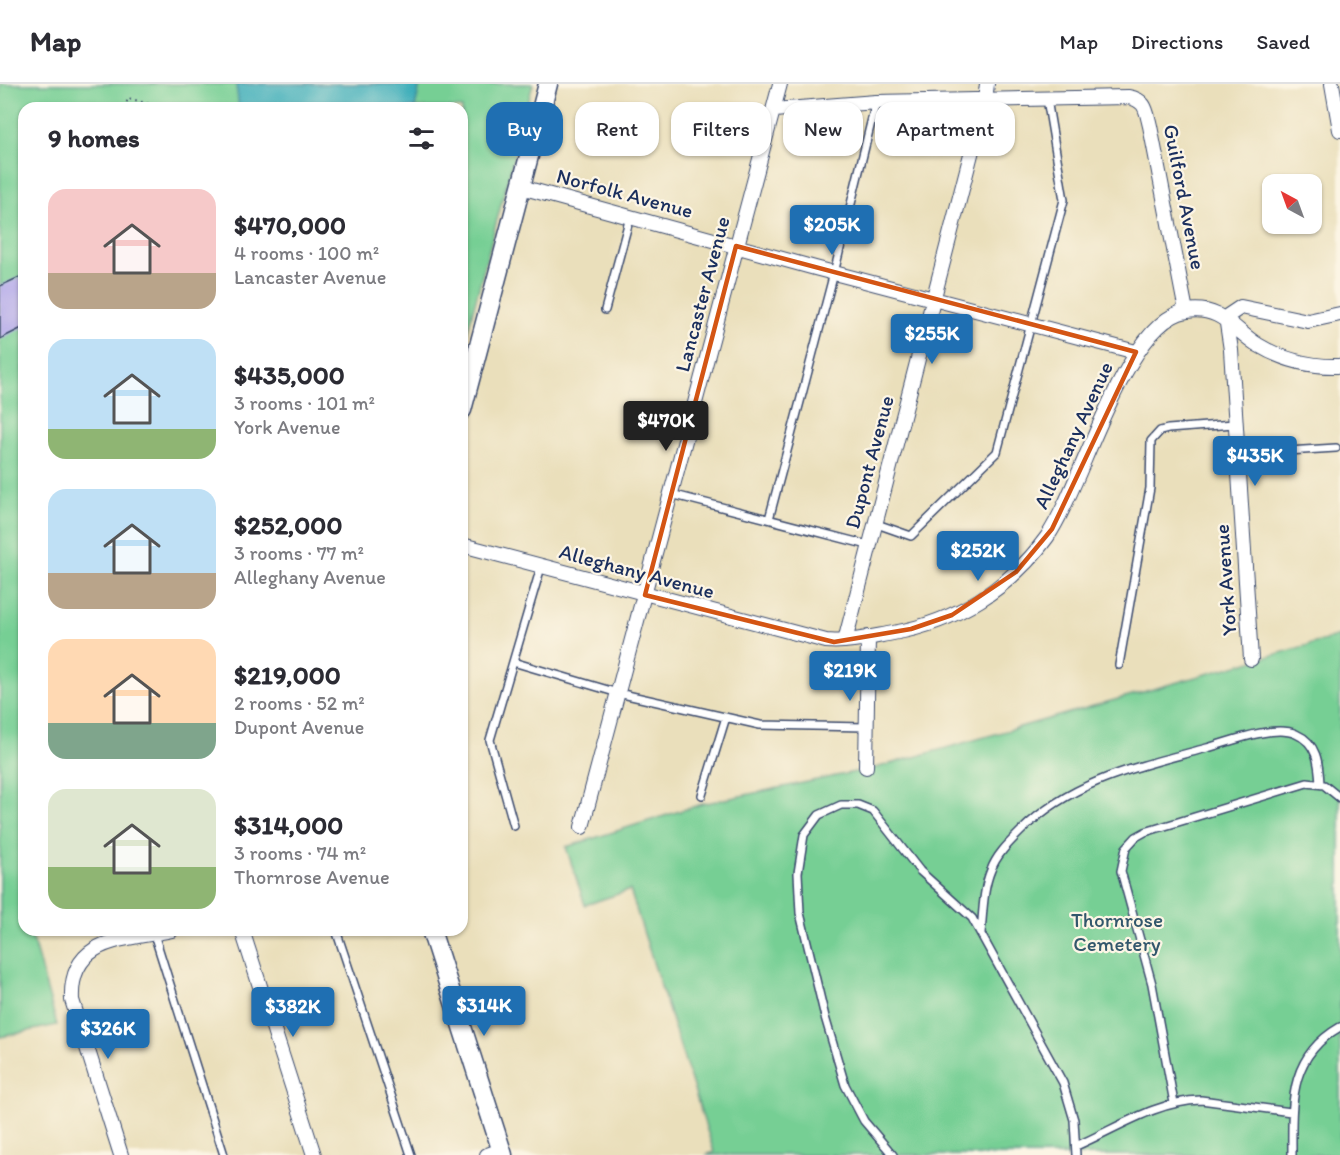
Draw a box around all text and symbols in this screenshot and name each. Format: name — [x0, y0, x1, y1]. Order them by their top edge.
text: Map — [30, 24, 81, 58]
text: Map — [1060, 29, 1098, 54]
text: Directions — [1131, 29, 1223, 54]
text: Saved — [1256, 29, 1310, 54]
chip: Buy — [486, 102, 563, 156]
chip: Rent — [575, 102, 659, 156]
chip: Filters — [671, 102, 771, 156]
chip: New — [783, 102, 863, 156]
chip: Apartment — [875, 102, 1015, 156]
text: 9 homes — [48, 122, 140, 154]
icon: filters — [405, 122, 438, 155]
street label: Guilford Avenue — [1159, 122, 1211, 272]
street label: Norfolk Avenue — [554, 163, 696, 223]
north arrow — [1262, 174, 1322, 234]
map controls — [1262, 174, 1322, 234]
pin: $205K — [790, 205, 874, 256]
text: $470,000 — [234, 209, 346, 241]
text: $205K — [804, 212, 860, 236]
icon: home — [96, 213, 168, 285]
street label: Lancaster Avenue — [669, 213, 735, 375]
text: 4 rooms · 100 m² — [234, 241, 379, 265]
text: Lancaster Avenue — [234, 265, 386, 289]
pin: $255K — [890, 314, 974, 365]
text: $255K — [905, 321, 959, 345]
street label: Alleghany Avenue — [1028, 357, 1118, 513]
text: $435,000 — [234, 359, 345, 391]
icon: home — [96, 363, 168, 435]
text: 3 rooms · 101 m² — [234, 391, 375, 415]
street label: Dupont Avenue — [839, 393, 899, 531]
pin: $470K — [624, 401, 708, 452]
text: $470K — [637, 408, 695, 432]
text: York Avenue — [234, 415, 340, 439]
pin: $435K — [1213, 436, 1297, 487]
text: $435K — [1227, 443, 1283, 467]
text: $252,000 — [234, 509, 342, 541]
icon: home — [96, 513, 168, 585]
street label: York Avenue — [1209, 523, 1241, 637]
pin: $252K — [936, 531, 1020, 582]
street label: Alleghany Avenue — [557, 538, 717, 604]
text: $252K — [951, 538, 1005, 562]
text: 3 rooms · 77 m² — [234, 541, 364, 565]
text: Alleghany Avenue — [234, 565, 386, 589]
pin: $219K — [808, 651, 892, 702]
text: $219K — [823, 658, 877, 682]
text: $219,000 — [234, 659, 341, 691]
icon: home — [96, 663, 168, 735]
text: 2 rooms · 52 m² — [234, 691, 365, 715]
text: Dupont Avenue — [234, 715, 364, 739]
text: $314,000 — [234, 809, 343, 841]
icon: home — [96, 813, 168, 885]
text: 3 rooms · 74 m² — [234, 841, 366, 865]
text: Thornrose Avenue — [234, 865, 390, 889]
park label: Thornrose Cemetery — [1071, 907, 1163, 956]
pin: $314K — [442, 986, 526, 1037]
pin: $382K — [251, 987, 335, 1038]
text: $314K — [456, 993, 512, 1017]
text: $382K — [265, 994, 321, 1018]
pin: $326K — [66, 1009, 150, 1060]
text: $326K — [81, 1016, 135, 1040]

